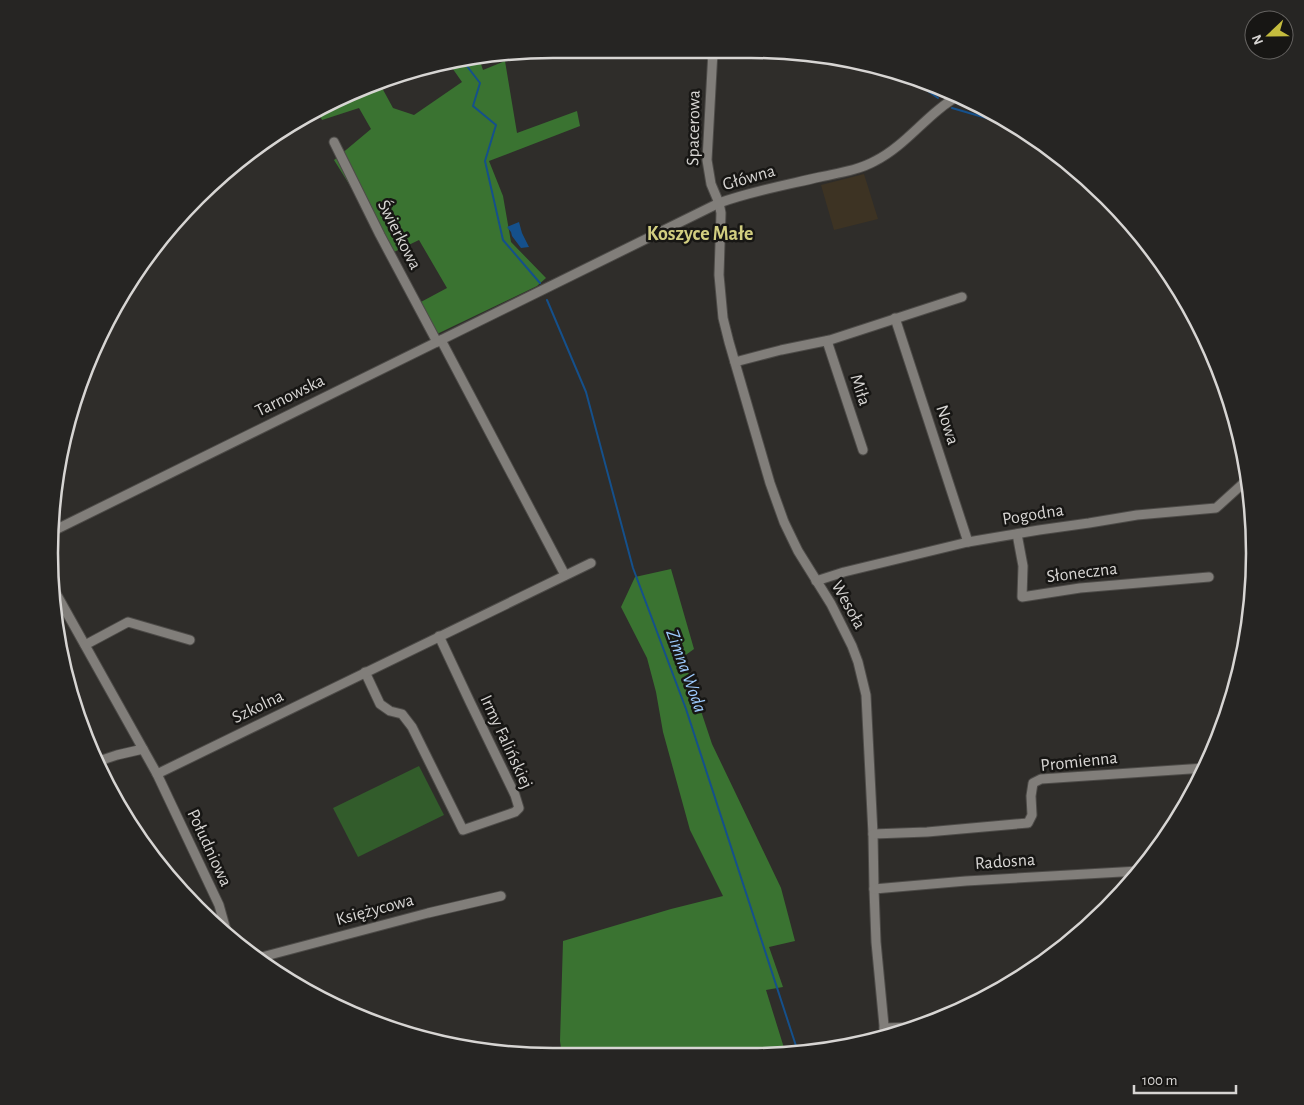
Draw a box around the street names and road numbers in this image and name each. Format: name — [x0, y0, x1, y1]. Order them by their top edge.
street label: Spacerowa — [684, 90, 704, 166]
street label: Główna — [721, 162, 777, 194]
street label: Świerkowa — [374, 196, 427, 273]
street label: Tarnowska — [253, 372, 327, 420]
street label: Miła — [847, 372, 873, 408]
street label: Nowa — [932, 403, 962, 447]
street label: Pogodna — [1001, 501, 1065, 529]
street label: Słoneczna — [1045, 560, 1119, 586]
street label: Wesoła — [828, 578, 868, 632]
street label: Szkolna — [229, 687, 287, 727]
street label: Irmy Falińskiej — [476, 692, 536, 792]
street label: Promienna — [1040, 749, 1118, 775]
street label: Południowa — [183, 807, 235, 889]
street label: Radosna — [974, 851, 1036, 873]
street label: Księżycowa — [334, 891, 416, 929]

